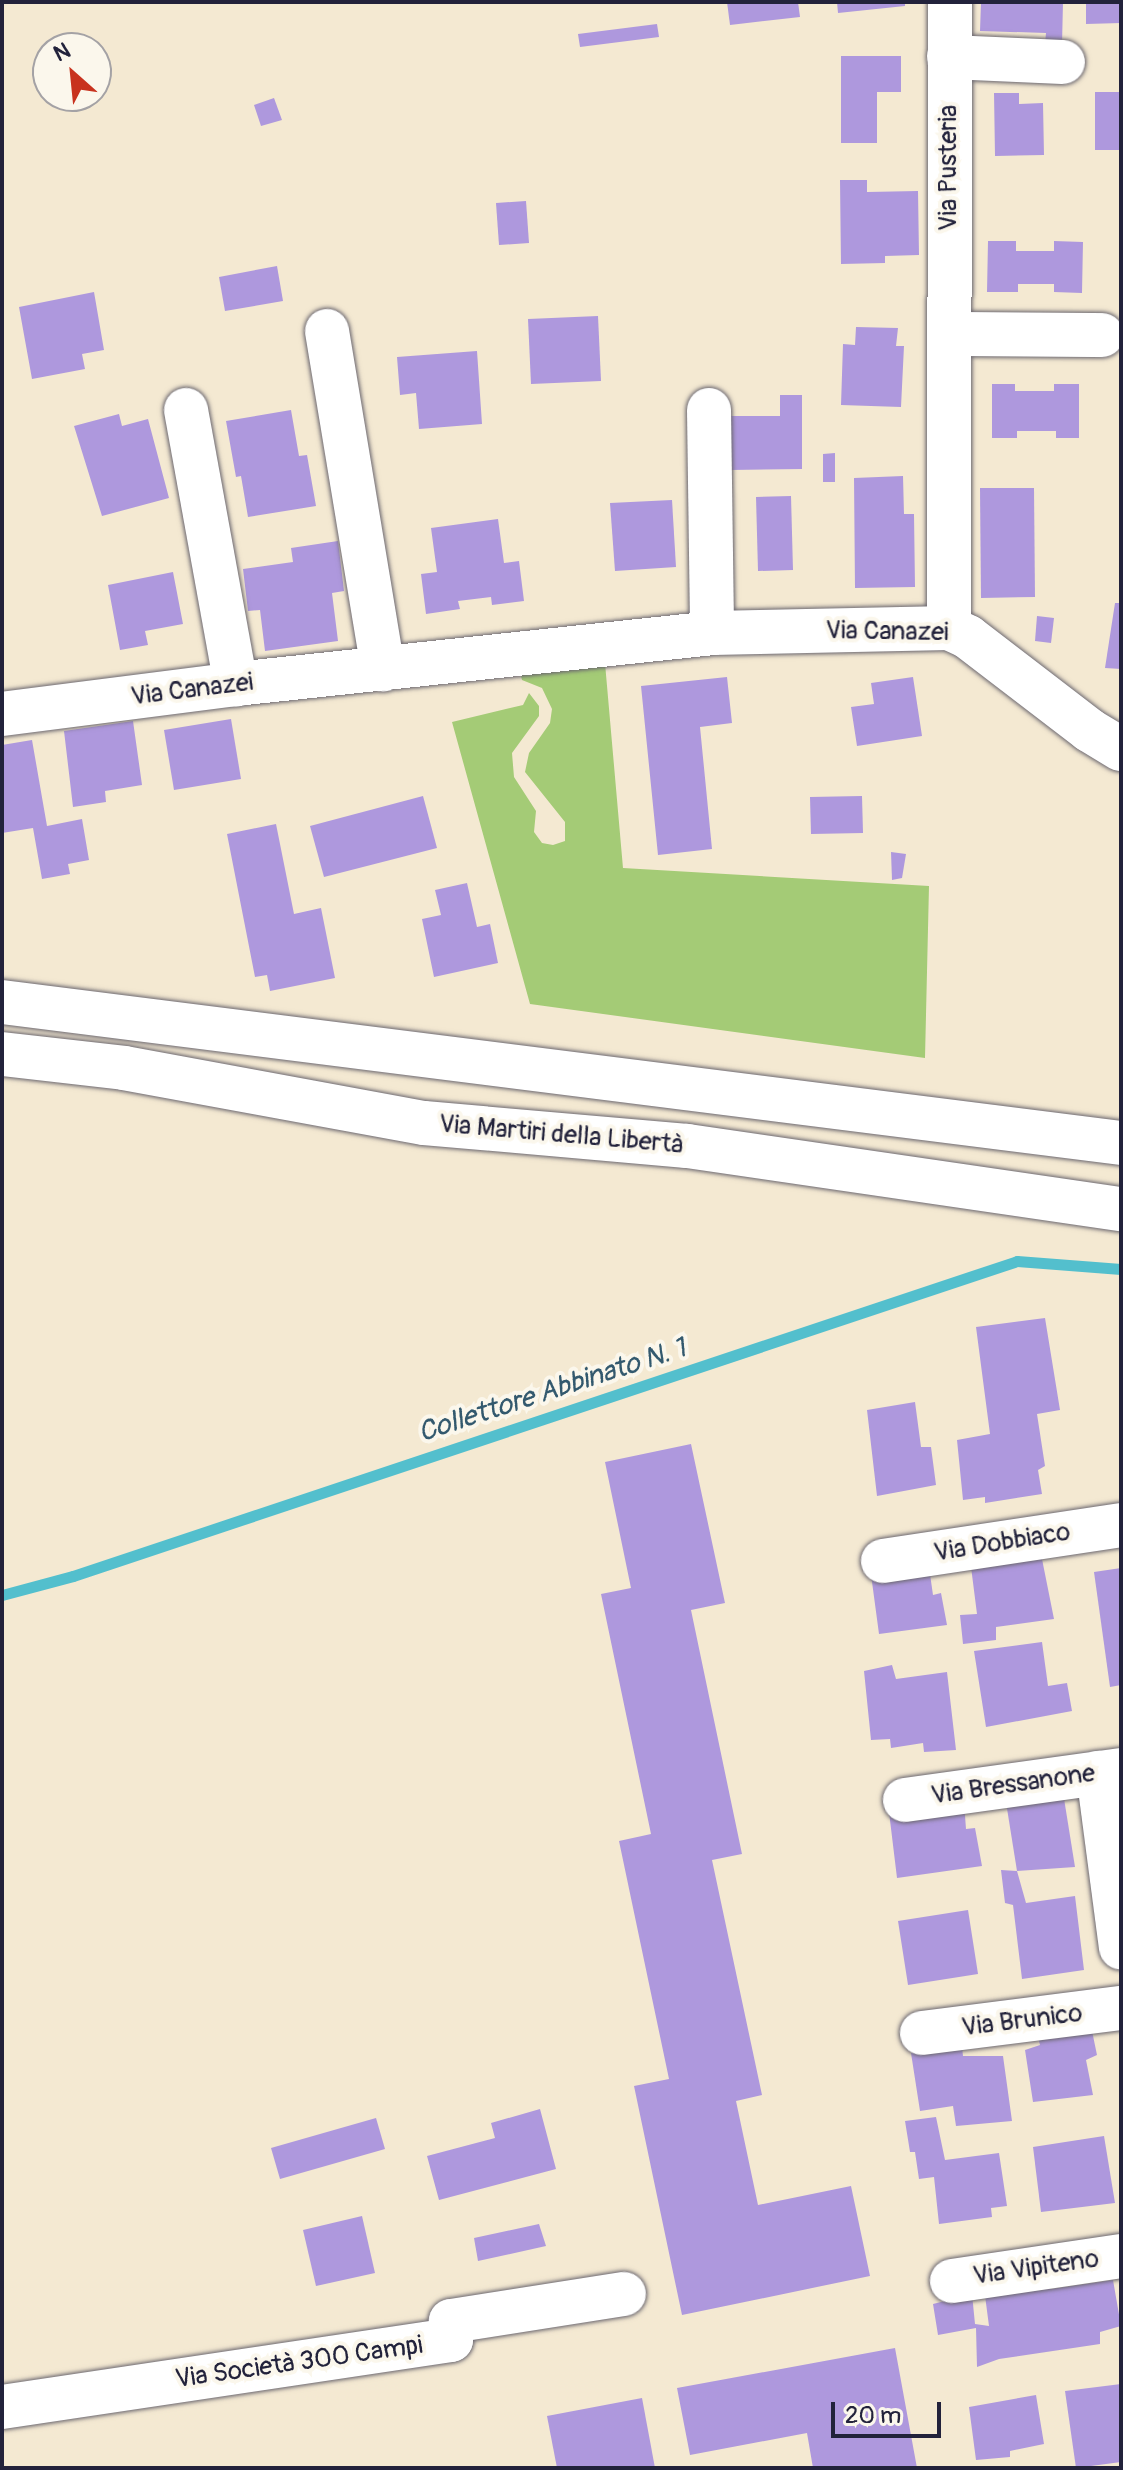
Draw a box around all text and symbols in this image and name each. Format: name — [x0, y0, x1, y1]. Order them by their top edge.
north arrow — [32, 32, 112, 112]
text: N — [49, 37, 75, 68]
street label: Via Pusteria — [933, 105, 965, 231]
street label: Via Canazei — [825, 615, 949, 649]
street label: Via Canazei — [129, 667, 255, 713]
street label: Via Martiri della Libertà — [438, 1109, 684, 1161]
water label: Collettore Abbinato N. 1 — [414, 1332, 690, 1450]
street label: Via Dobbiaco — [932, 1517, 1072, 1569]
street label: Via Bressanone — [929, 1758, 1097, 1812]
street label: Via Brunico — [960, 1998, 1084, 2044]
street label: Via Vipiteno — [971, 2244, 1101, 2292]
street label: Via Società 300 Campi — [173, 2330, 425, 2396]
scale bar — [835, 2386, 945, 2436]
text: 20 m — [845, 2401, 901, 2430]

